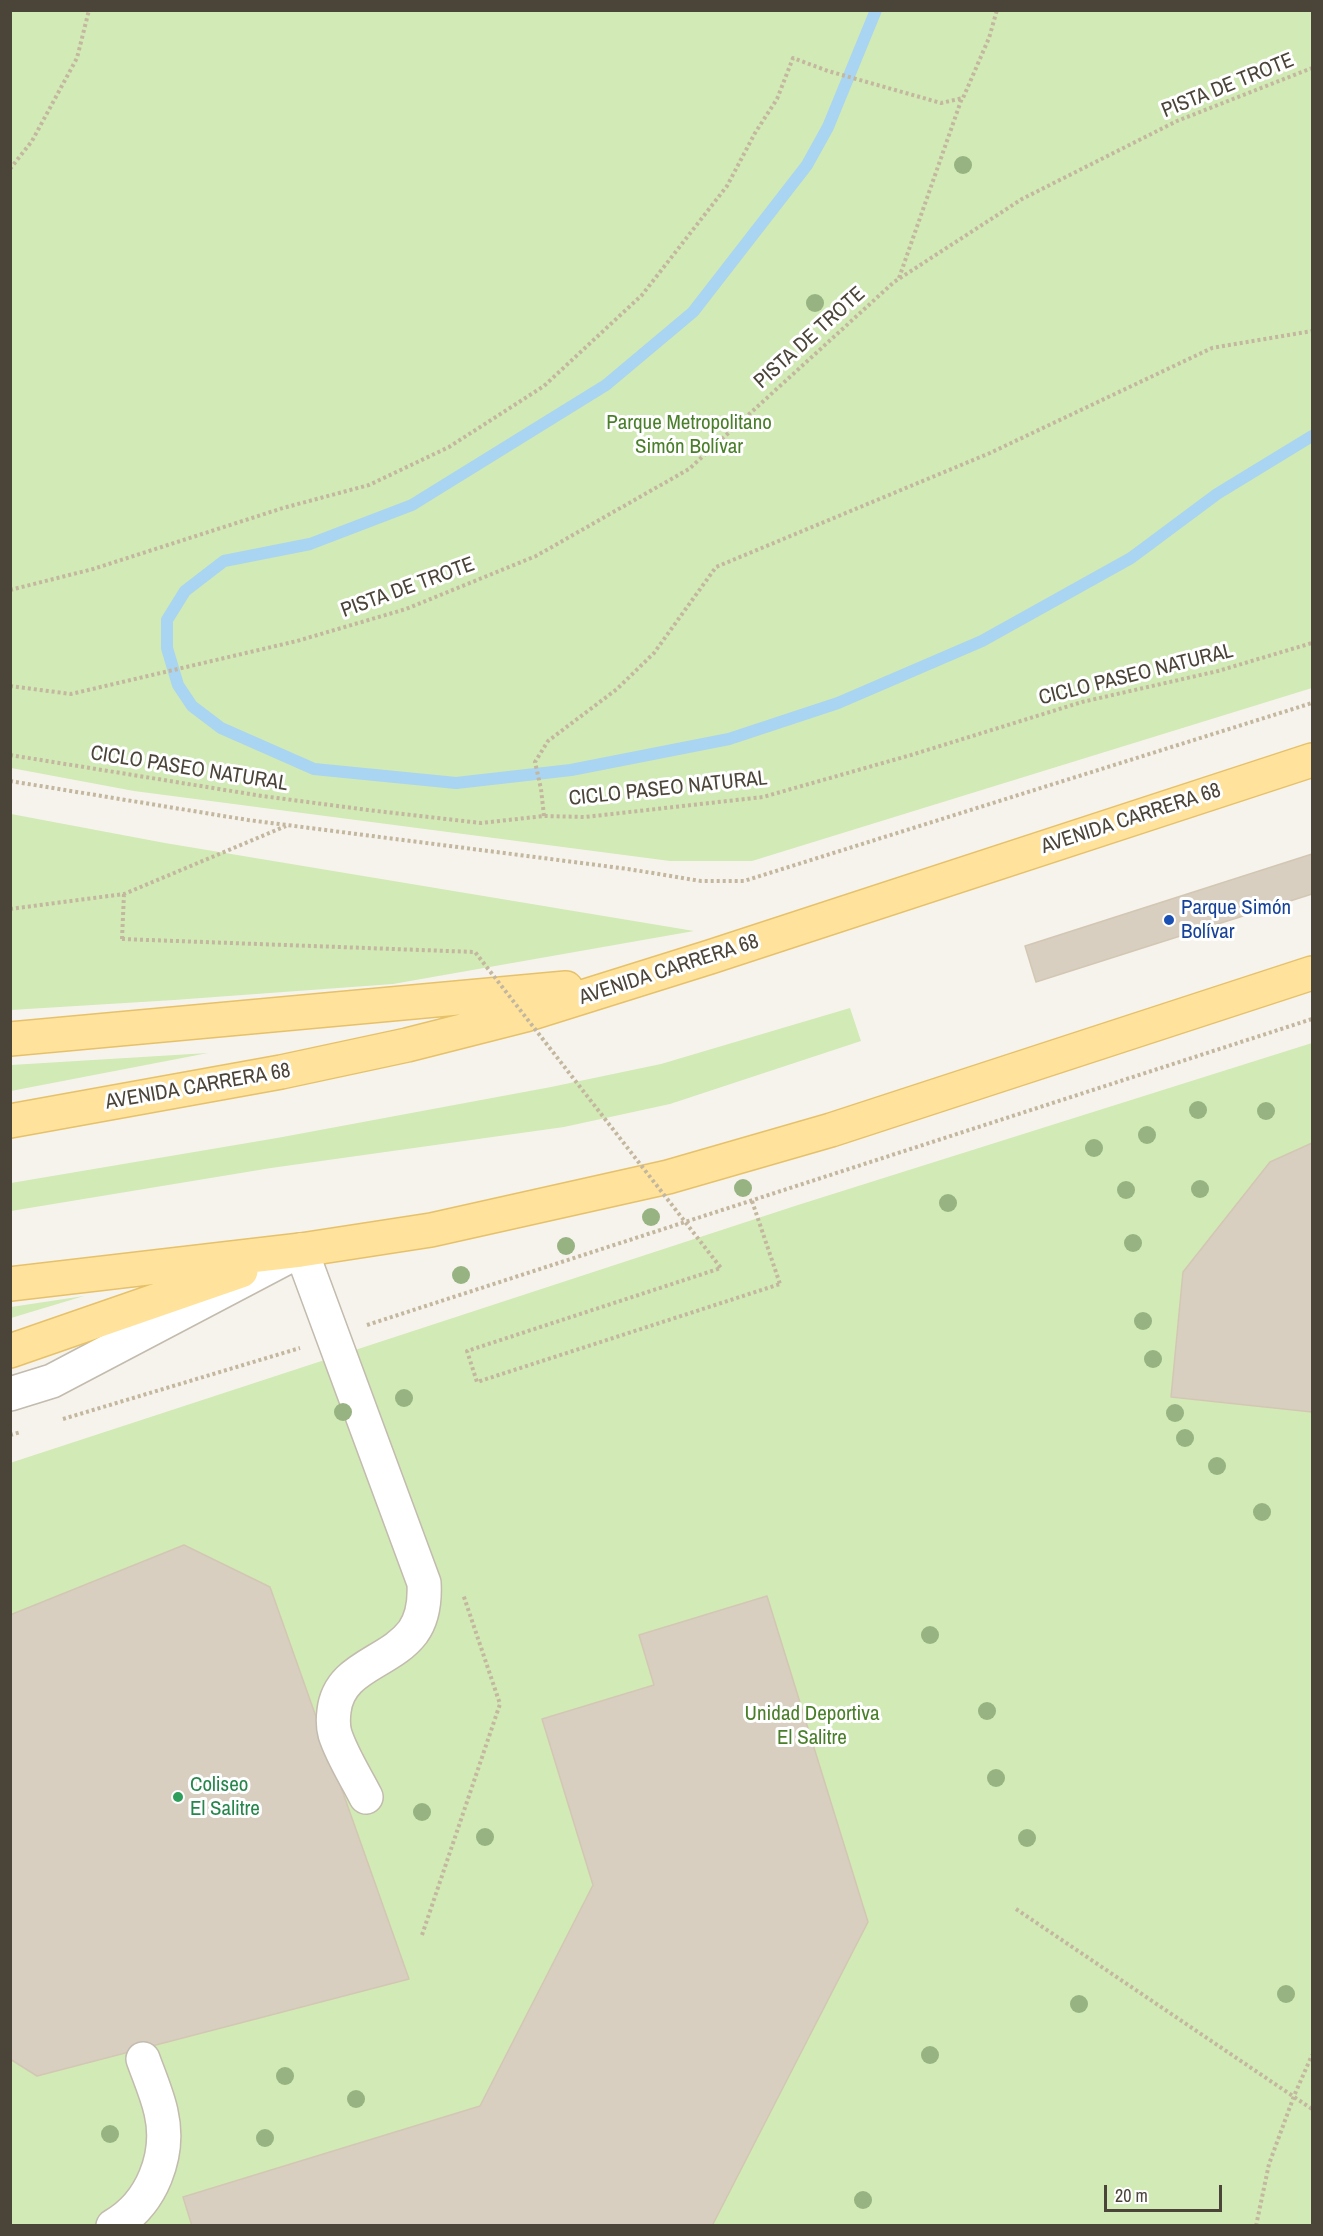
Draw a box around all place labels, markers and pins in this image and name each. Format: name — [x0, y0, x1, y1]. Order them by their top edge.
place label: Parque Simón Bolívar — [1181, 895, 1291, 945]
marker: Parque Simón Bolívar — [1162, 913, 1176, 927]
place label: Coliseo El Salitre — [190, 1772, 260, 1822]
marker: Coliseo El Salitre — [171, 1790, 185, 1804]

